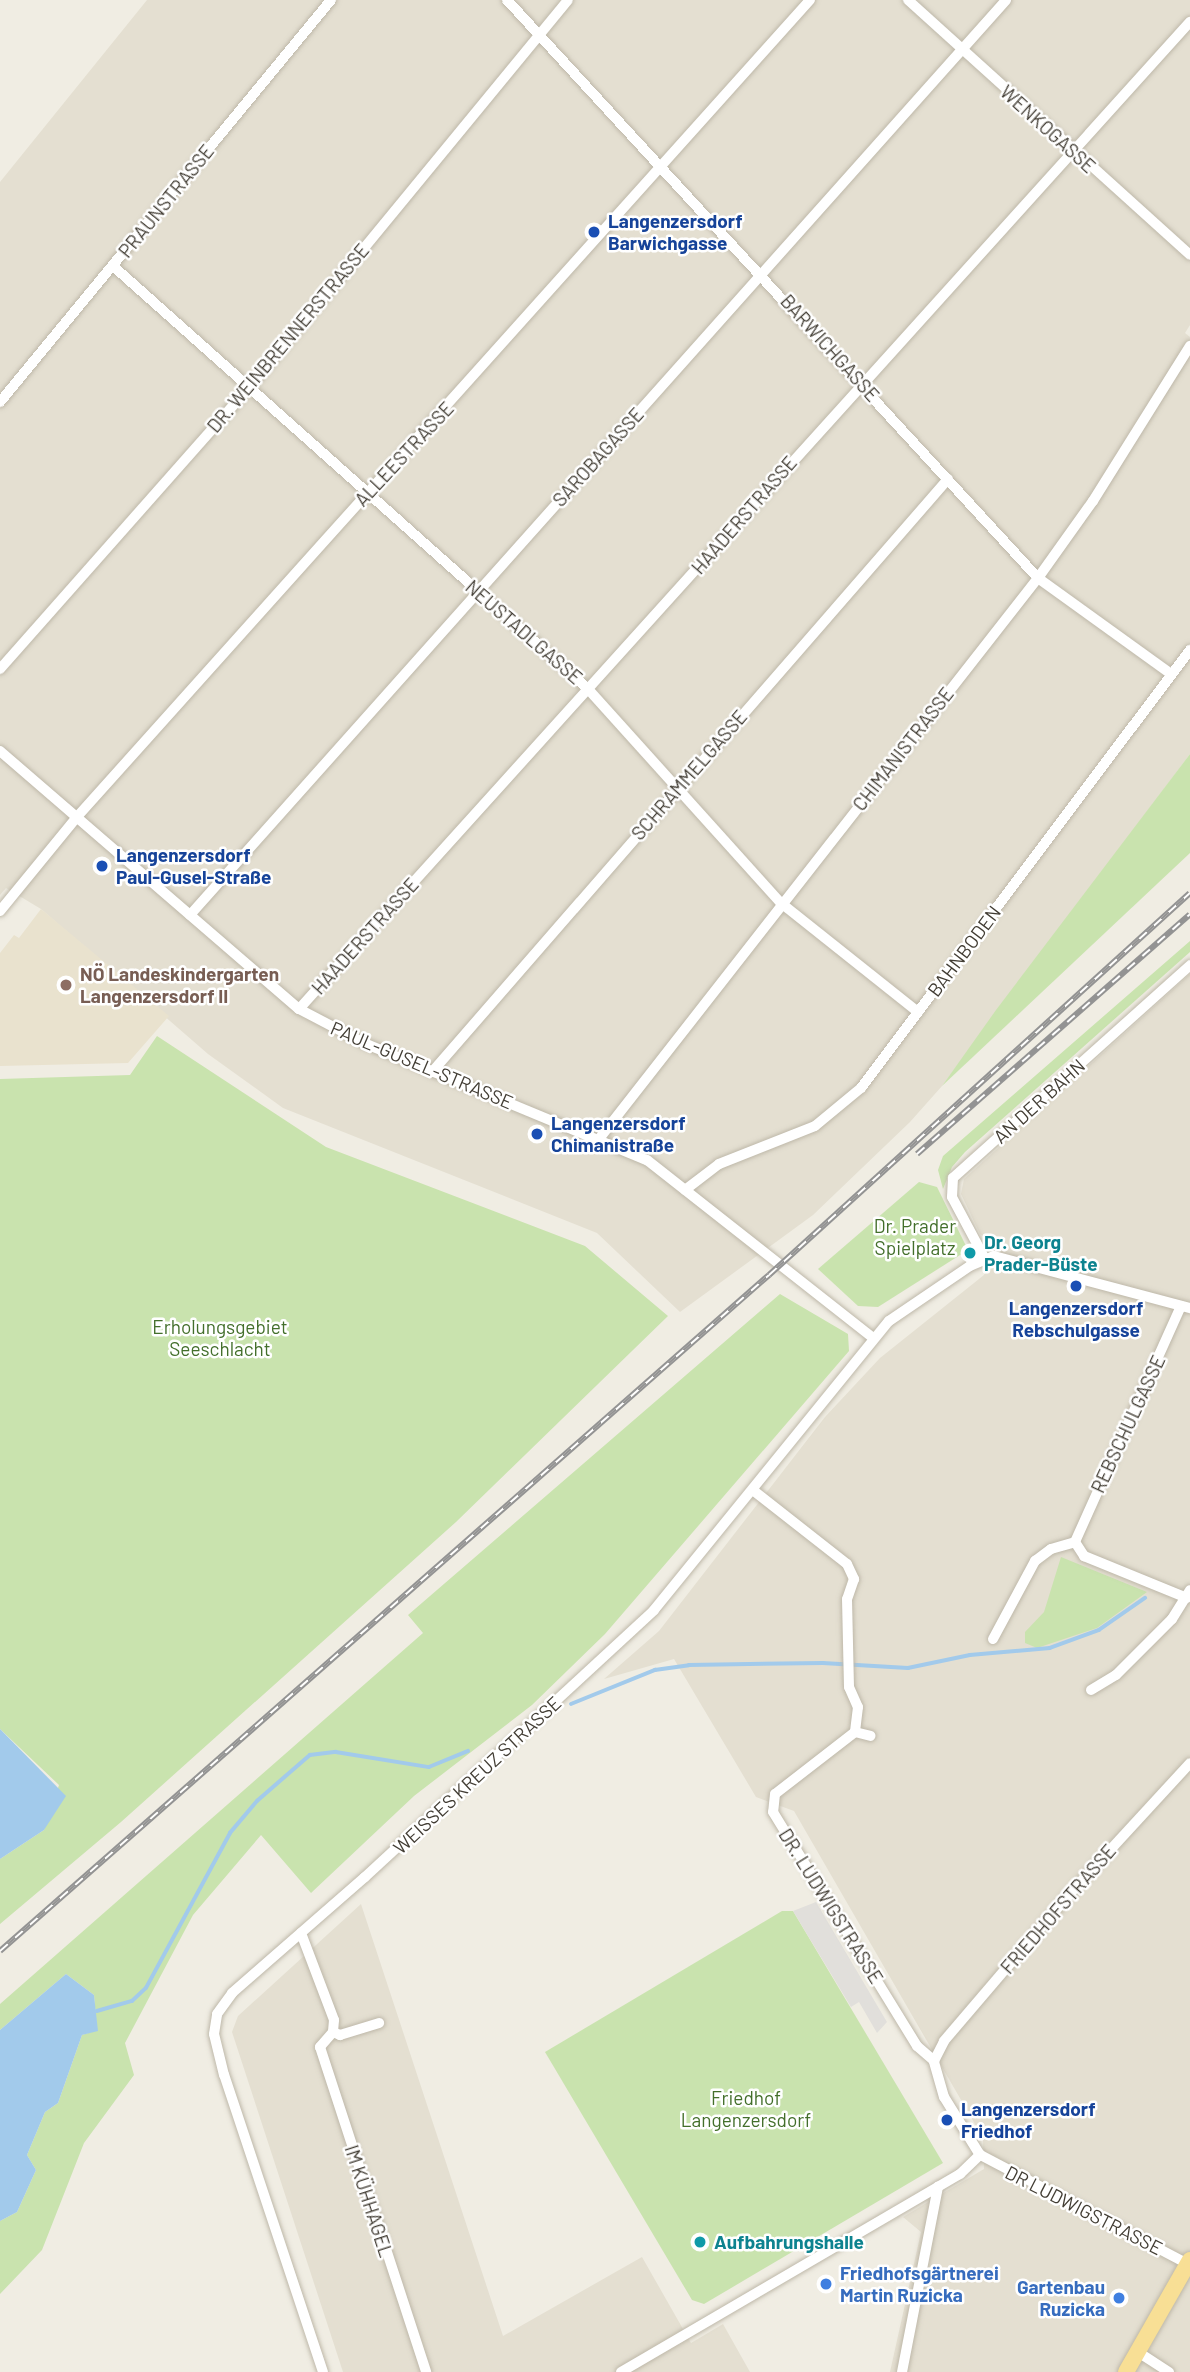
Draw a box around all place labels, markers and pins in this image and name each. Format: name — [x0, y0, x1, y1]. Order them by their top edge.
place label: Langenzersdorf Barwichgasse — [608, 210, 742, 254]
marker: Langenzersdorf Barwichgasse — [586, 224, 602, 240]
place label: Langenzersdorf Paul-Gusel-Straße — [116, 844, 271, 888]
marker: Langenzersdorf Paul-Gusel-Straße — [94, 858, 110, 874]
place label: NÖ Landeskindergarten Langenzersdorf II — [80, 963, 279, 1007]
marker: NÖ Landeskindergarten Langenzersdorf II — [58, 977, 74, 993]
place label: Langenzersdorf Chimanistraße — [551, 1112, 685, 1156]
marker: Langenzersdorf Chimanistraße — [529, 1126, 545, 1142]
place label: Dr. Georg Prader-Büste — [984, 1231, 1098, 1275]
marker: Dr. Georg Prader-Büste — [962, 1245, 978, 1261]
marker: Langenzersdorf Rebschulgasse — [1068, 1278, 1084, 1294]
place label: Langenzersdorf Rebschulgasse — [1009, 1297, 1143, 1341]
place label: Langenzersdorf Friedhof — [961, 2098, 1095, 2142]
marker: Langenzersdorf Friedhof — [939, 2112, 955, 2128]
place label: Aufbahrungshalle — [714, 2231, 864, 2253]
marker: Aufbahrungshalle — [692, 2234, 708, 2250]
place label: Friedhofsgärtnerei Martin Ruzicka — [840, 2262, 999, 2306]
marker: Friedhofsgärtnerei Martin Ruzicka — [818, 2276, 834, 2292]
place label: Gartenbau Ruzicka — [1017, 2276, 1105, 2320]
marker: Gartenbau Ruzicka — [1111, 2290, 1127, 2306]

